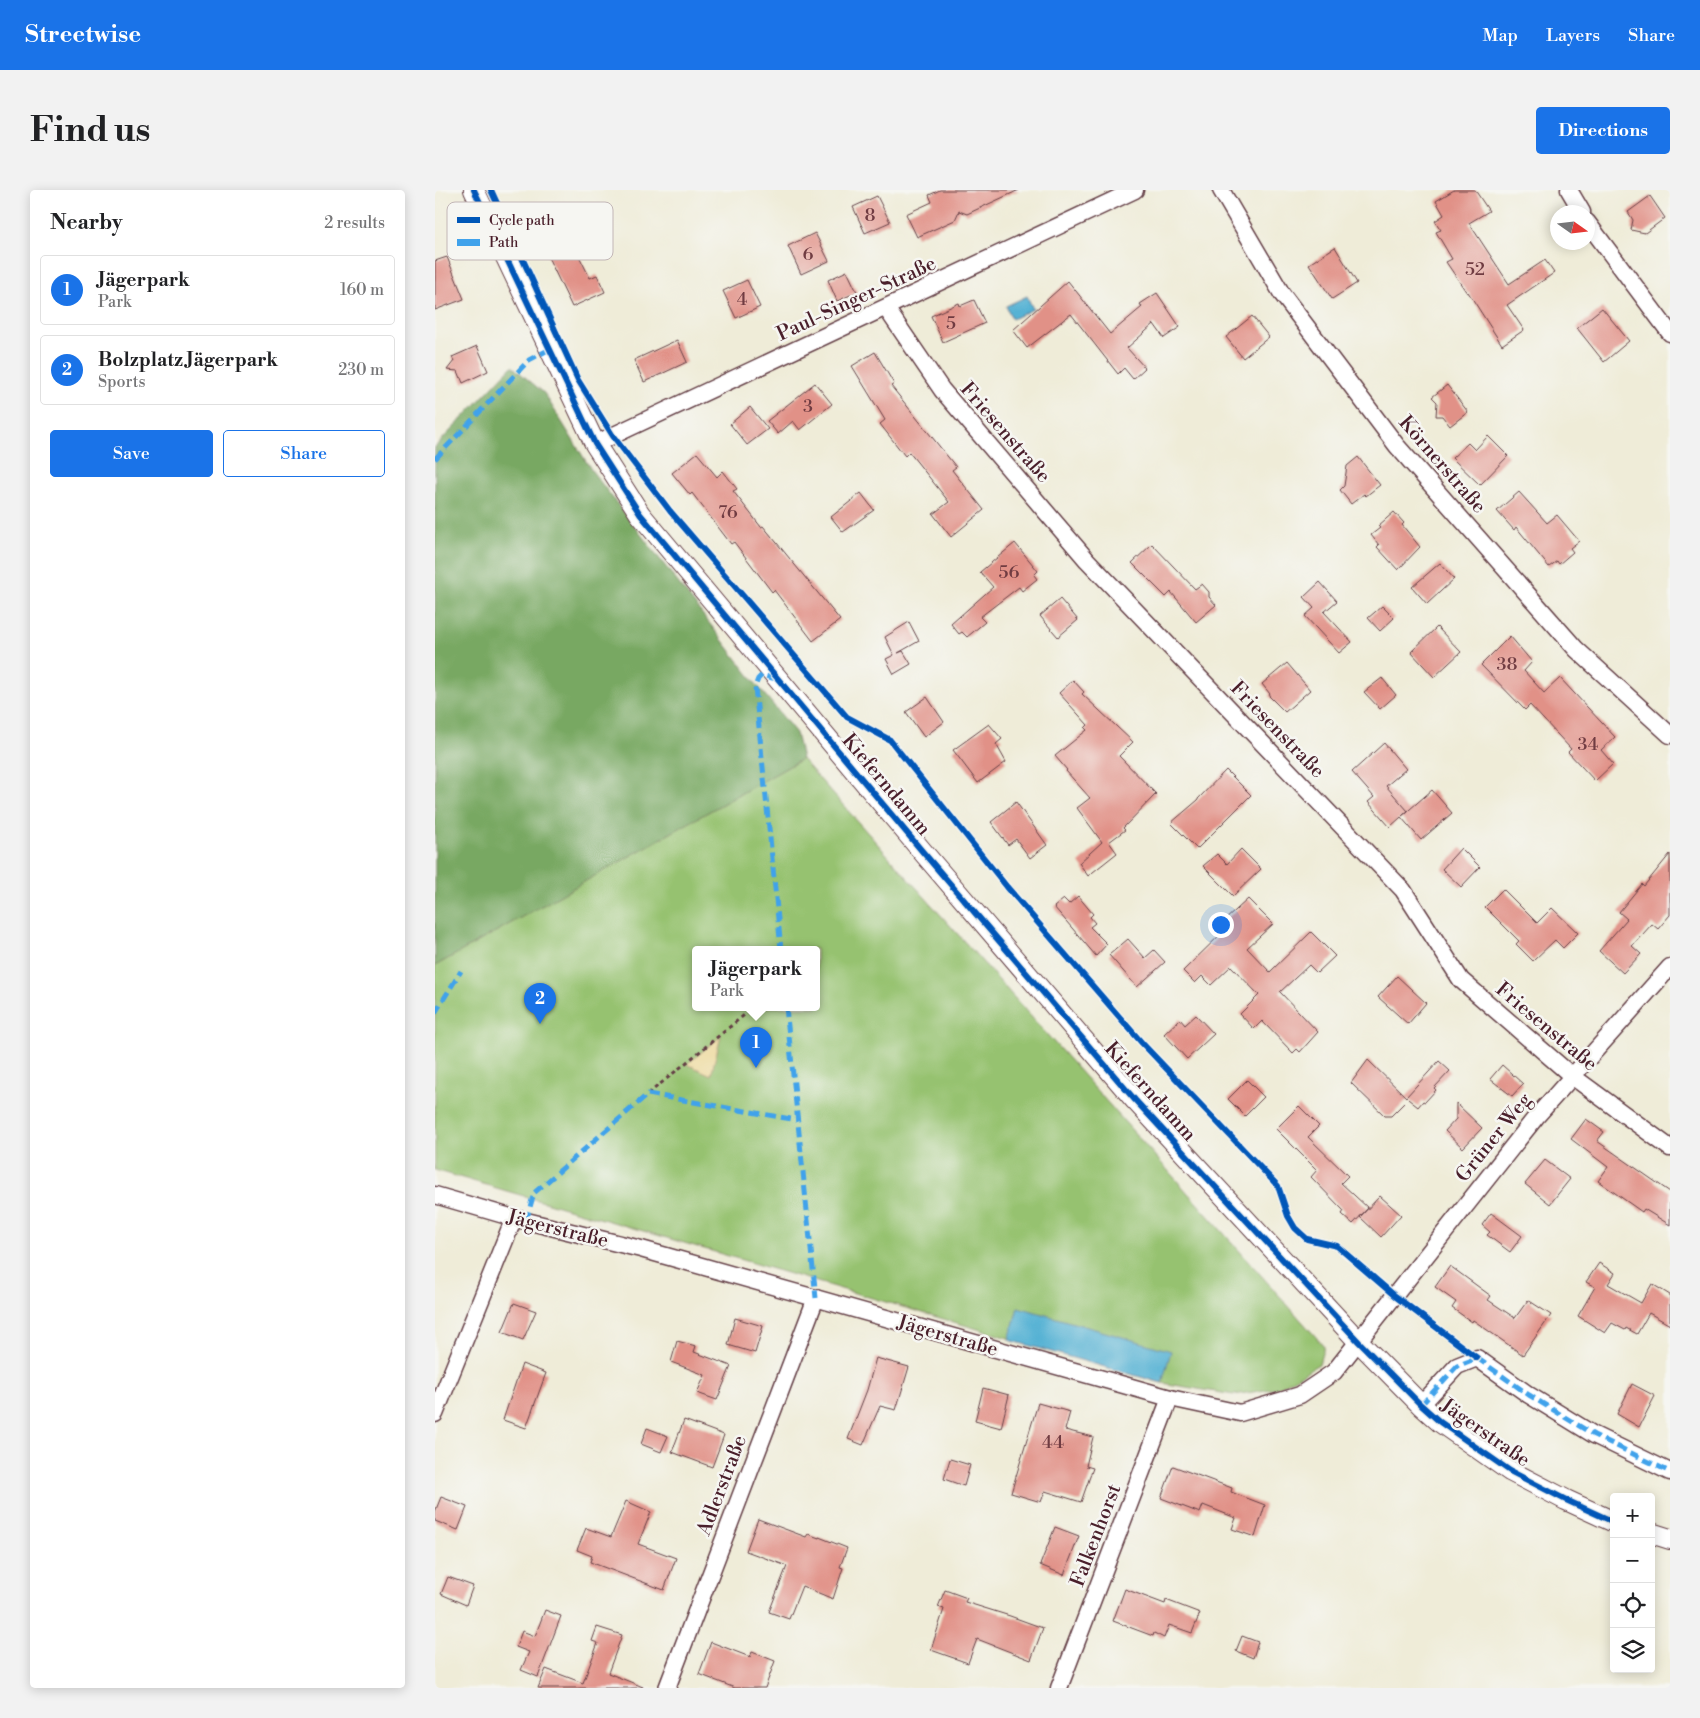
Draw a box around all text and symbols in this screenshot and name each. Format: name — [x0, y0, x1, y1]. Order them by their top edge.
text: Streetwise — [25, 20, 141, 50]
text: Map — [1483, 24, 1518, 47]
text: Layers — [1546, 24, 1600, 47]
text: Share — [1628, 24, 1675, 47]
button: Directions — [1536, 107, 1670, 154]
text: Find us — [30, 109, 150, 152]
legend — [447, 202, 613, 260]
house number: 8 — [864, 204, 876, 227]
north arrow — [1550, 205, 1595, 250]
text: Nearby — [50, 210, 123, 236]
text: Cycle path — [489, 212, 555, 230]
text: 2 results — [324, 213, 385, 233]
text: Path — [489, 234, 519, 252]
house number: 6 — [803, 243, 814, 266]
street label: Paul-Singer-Straße — [773, 251, 940, 347]
house number: 52 — [1465, 258, 1485, 281]
text: Jägerpark — [98, 268, 190, 292]
text: 1 — [63, 280, 71, 300]
text: 160 m — [340, 280, 384, 300]
house number: 4 — [737, 288, 748, 311]
text: Park — [98, 292, 131, 312]
house number: 5 — [946, 312, 956, 335]
text: Bolzplatz Jägerpark — [98, 348, 278, 372]
text: 2 — [62, 360, 72, 380]
text: 230 m — [338, 360, 384, 380]
text: Sports — [98, 372, 145, 392]
street label: Friesenstraße — [954, 377, 1055, 489]
house number: 3 — [803, 395, 813, 418]
street label: Körnerstraße — [1393, 411, 1491, 519]
button: Save — [50, 430, 213, 477]
button: Share — [223, 430, 385, 477]
house number: 76 — [718, 501, 738, 524]
house number: 56 — [999, 561, 1020, 584]
house number: 38 — [1497, 653, 1517, 676]
street label: Friesenstraße — [1224, 676, 1329, 784]
street label: Kieferndamm — [836, 729, 936, 841]
house number: 34 — [1578, 733, 1599, 756]
your location — [1208, 912, 1234, 938]
popup — [692, 946, 820, 1011]
text: Jägerpark — [710, 957, 802, 981]
street label: Friesenstraße — [1490, 977, 1602, 1077]
text: Park — [710, 981, 743, 1001]
pin: 2 — [524, 983, 556, 1024]
pin: 1 — [740, 1027, 772, 1068]
street label: Kieferndamm — [1099, 1037, 1202, 1147]
street label: Grüner Weg — [1451, 1088, 1538, 1188]
street label: Jägerstraße — [503, 1205, 611, 1254]
street label: Jägerstraße — [893, 1310, 1001, 1363]
street label: Jägerstraße — [1435, 1393, 1535, 1473]
house number: 44 — [1042, 1431, 1064, 1454]
street label: Adlerstraße — [691, 1432, 753, 1540]
street label: Falkenhorst — [1065, 1481, 1127, 1590]
map controls — [1610, 1493, 1655, 1673]
button: + — [1610, 1493, 1655, 1538]
button: − — [1610, 1538, 1655, 1583]
button: locate — [1610, 1583, 1655, 1628]
button: layers — [1610, 1628, 1655, 1673]

